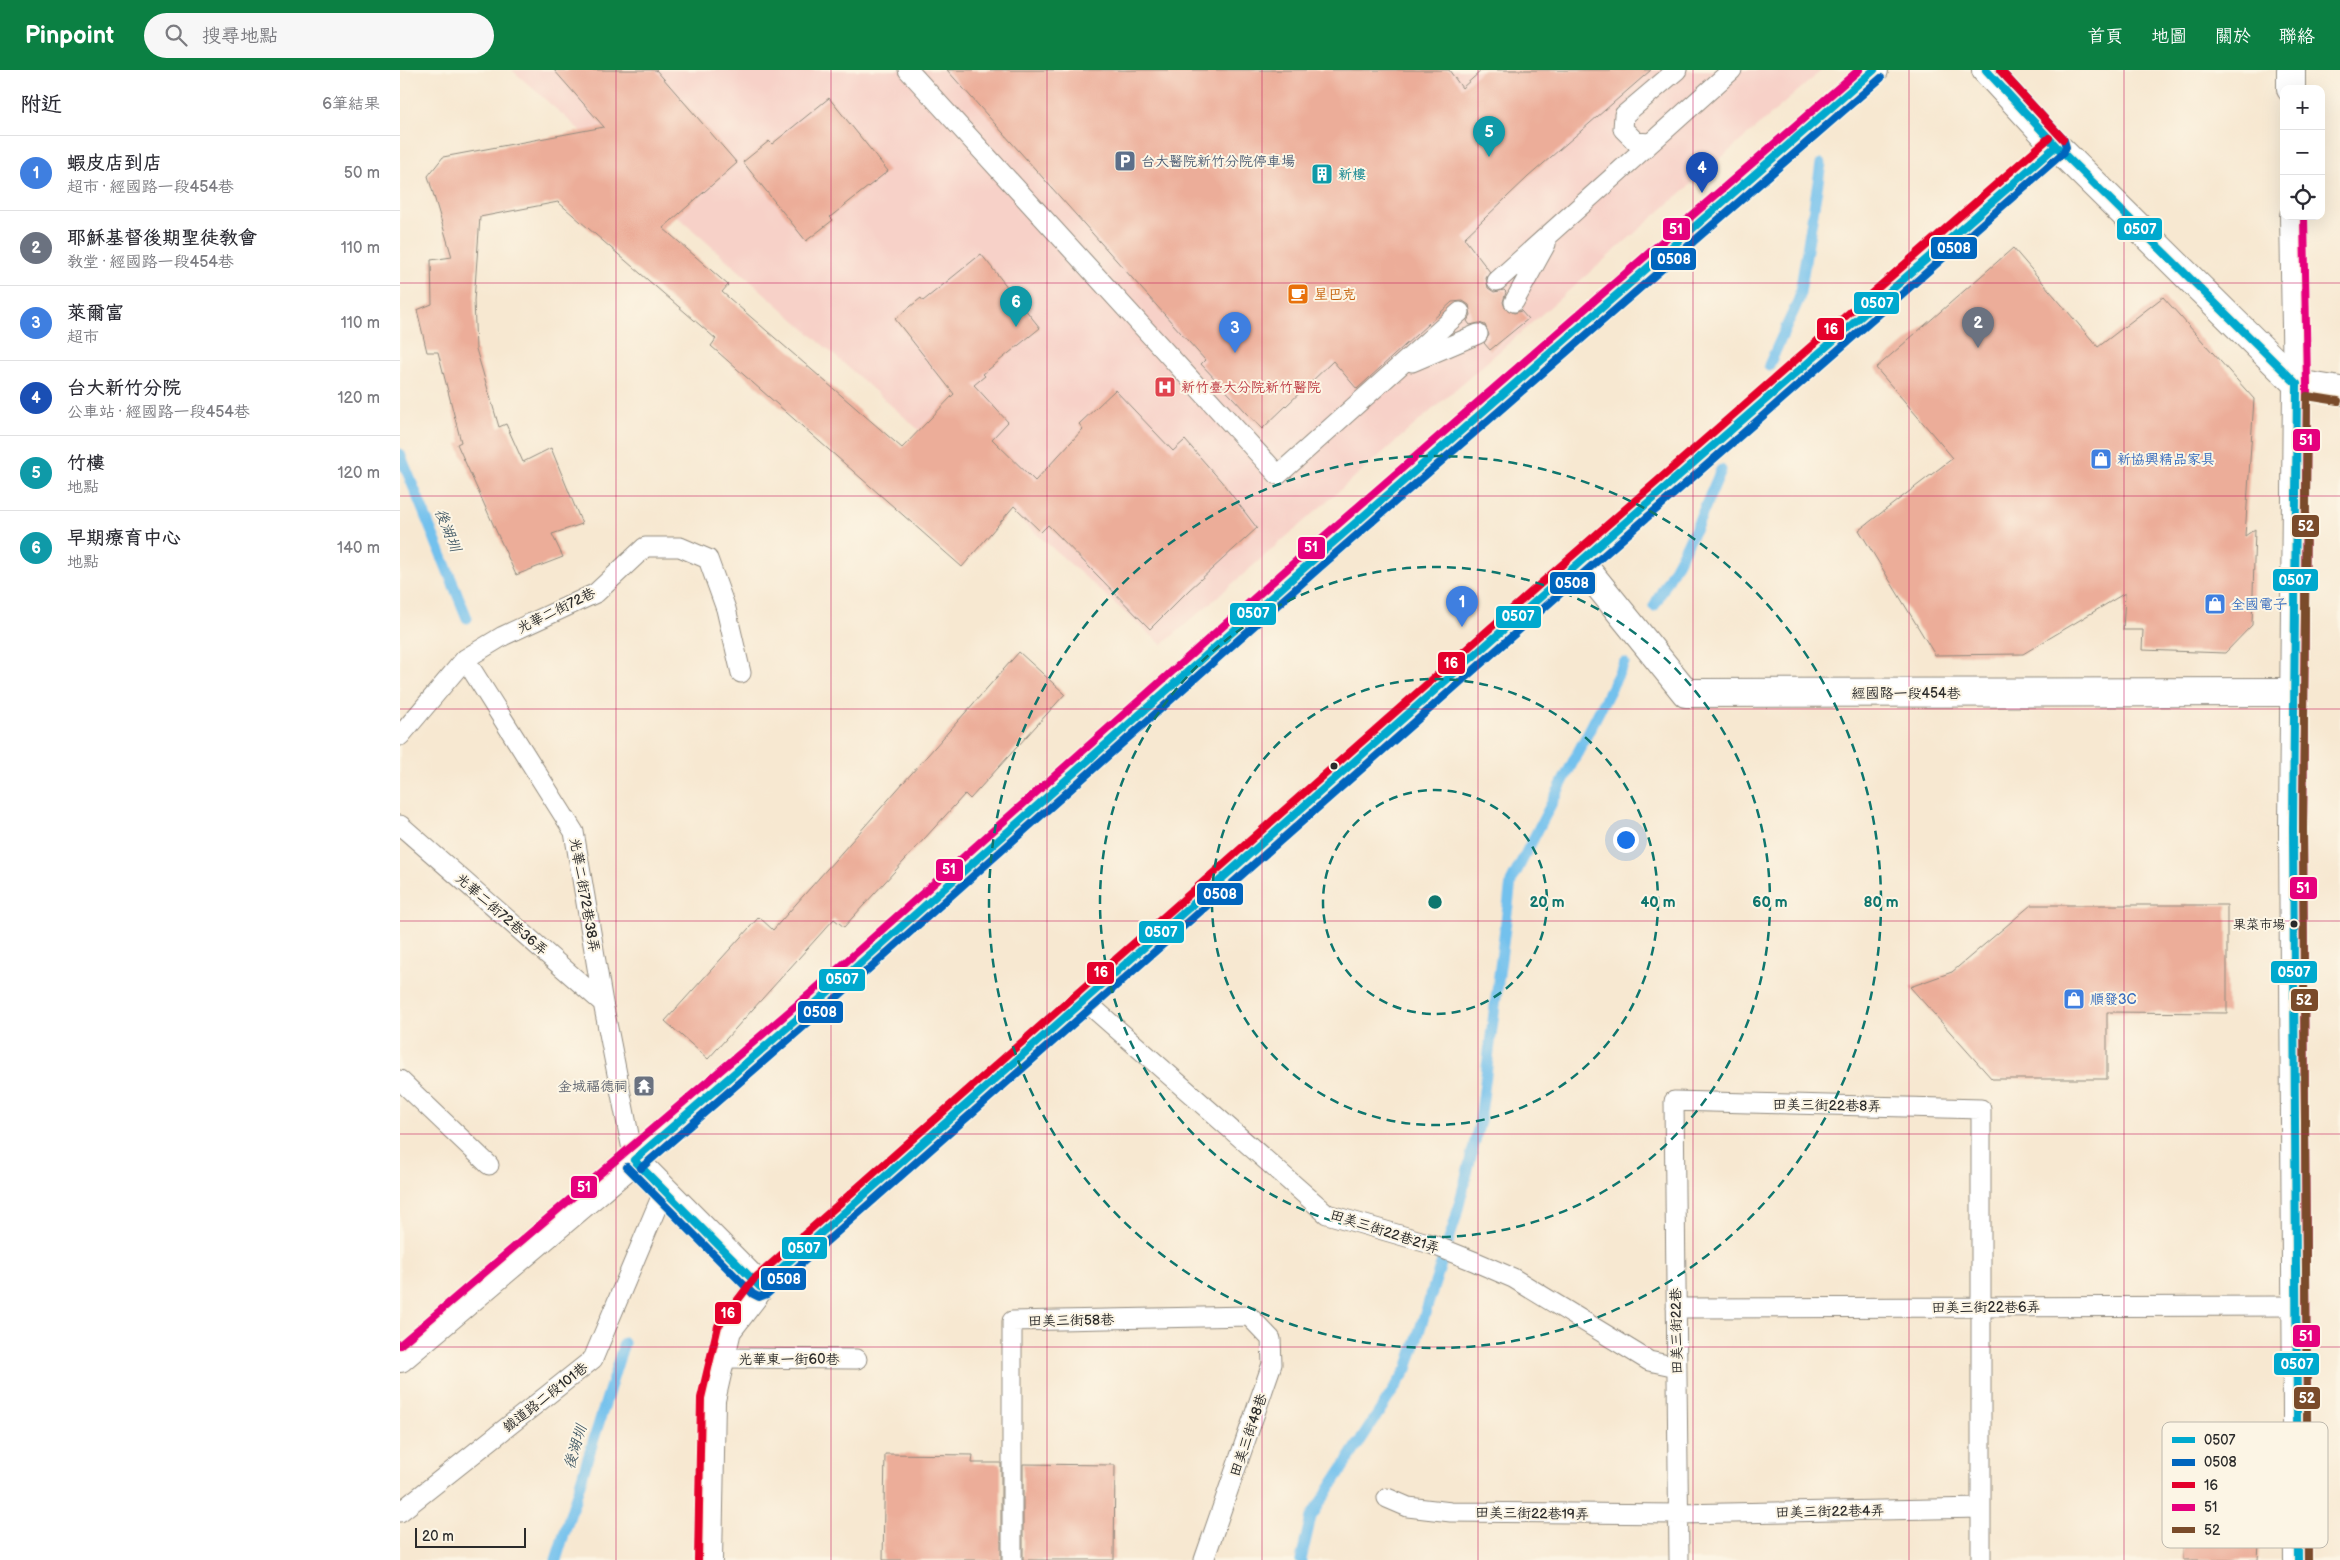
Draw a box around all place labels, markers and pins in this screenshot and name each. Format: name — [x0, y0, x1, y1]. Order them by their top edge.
pin: 5 — [1473, 116, 1505, 157]
parking icon: 台大醫院新竹分院停車場 — [1113, 149, 1137, 173]
pin: 4 — [1686, 152, 1718, 193]
place label: 台大醫院新竹分院停車場 — [1141, 153, 1295, 170]
building icon: 新樓 — [1310, 162, 1334, 186]
place label: 新樓 — [1338, 166, 1366, 183]
cafe icon: 星巴克 — [1286, 282, 1310, 306]
pin: 6 — [1000, 286, 1032, 327]
place label: 星巴克 — [1314, 286, 1356, 303]
pin: 2 — [1962, 307, 1994, 348]
pin: 3 — [1219, 312, 1251, 353]
hospital icon: 新竹臺大分院新竹醫院 — [1153, 375, 1177, 399]
place label: 新竹臺大分院新竹醫院 — [1181, 379, 1321, 396]
shop icon: 新協興精品家具 — [2089, 447, 2113, 471]
place label: 新協興精品家具 — [2117, 451, 2215, 468]
pin: 1 — [1446, 586, 1478, 627]
shop icon: 全國電子 — [2203, 592, 2227, 616]
place label: 全國電子 — [2231, 596, 2287, 613]
unlabelled marker — [1329, 761, 1339, 771]
centre of rings — [1426, 893, 1444, 911]
place label: 果菜市場 — [2233, 917, 2285, 933]
marker: 果菜市場 — [2289, 919, 2299, 929]
shop icon: 順發3C — [2062, 987, 2086, 1011]
place label: 順發3C — [2090, 991, 2137, 1008]
temple icon: 金城福德祠 — [632, 1074, 656, 1098]
place label: 金城福德祠 — [558, 1078, 628, 1095]

